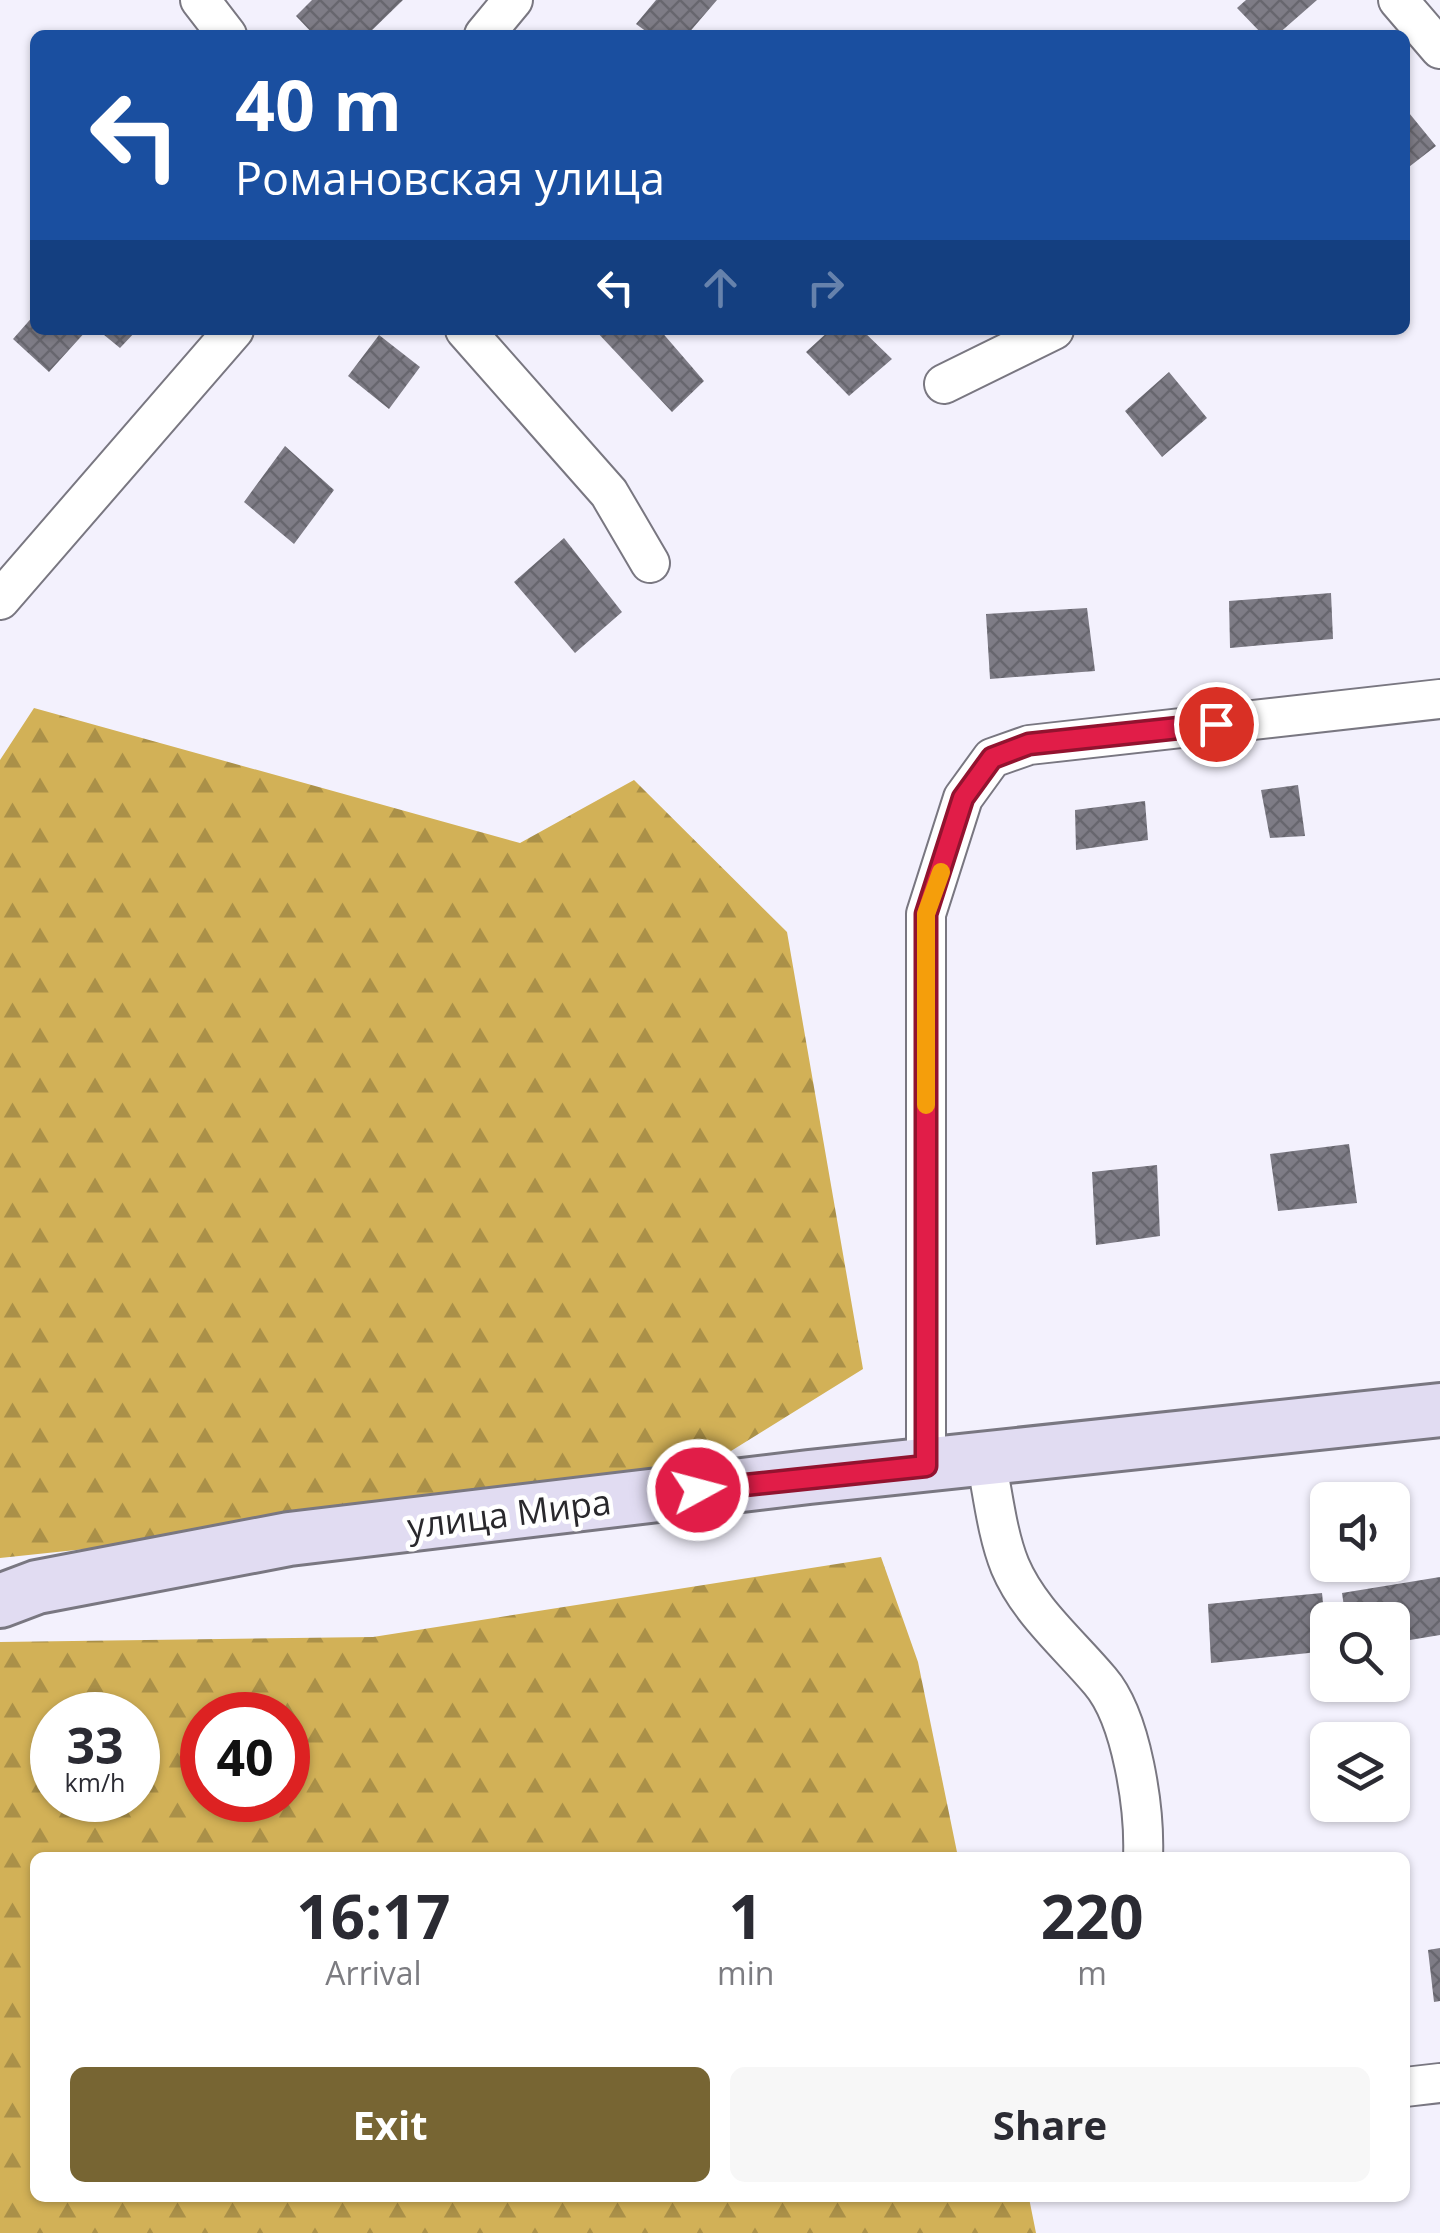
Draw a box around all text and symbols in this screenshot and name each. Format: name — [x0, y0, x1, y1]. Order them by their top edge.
text: 40 m — [235, 56, 402, 152]
icon: left — [70, 70, 200, 200]
text: Романовская улица — [235, 147, 665, 208]
icon: left — [588, 260, 643, 315]
icon: ahead — [693, 260, 748, 315]
icon: right — [798, 260, 853, 315]
pin — [1174, 682, 1259, 767]
icon: arrive — [1189, 697, 1244, 752]
position arrow — [646, 1438, 750, 1542]
street label: улица Мира — [404, 1477, 614, 1549]
map controls — [1310, 1482, 1410, 1822]
button: sound — [1310, 1482, 1410, 1582]
button: search — [1310, 1602, 1410, 1702]
speed limit sign: 40 — [180, 1692, 310, 1822]
text: 33 — [66, 1711, 124, 1779]
button: layers — [1310, 1722, 1410, 1822]
text: km/h — [65, 1765, 125, 1799]
text: 16:17 — [296, 1875, 451, 1957]
text: 1 — [729, 1875, 763, 1957]
text: 220 — [1041, 1875, 1144, 1957]
text: Arrival — [325, 1951, 422, 1994]
text: min — [717, 1951, 774, 1994]
text: m — [1077, 1951, 1107, 1994]
button: Exit — [70, 2067, 710, 2182]
button: Share — [730, 2067, 1370, 2182]

